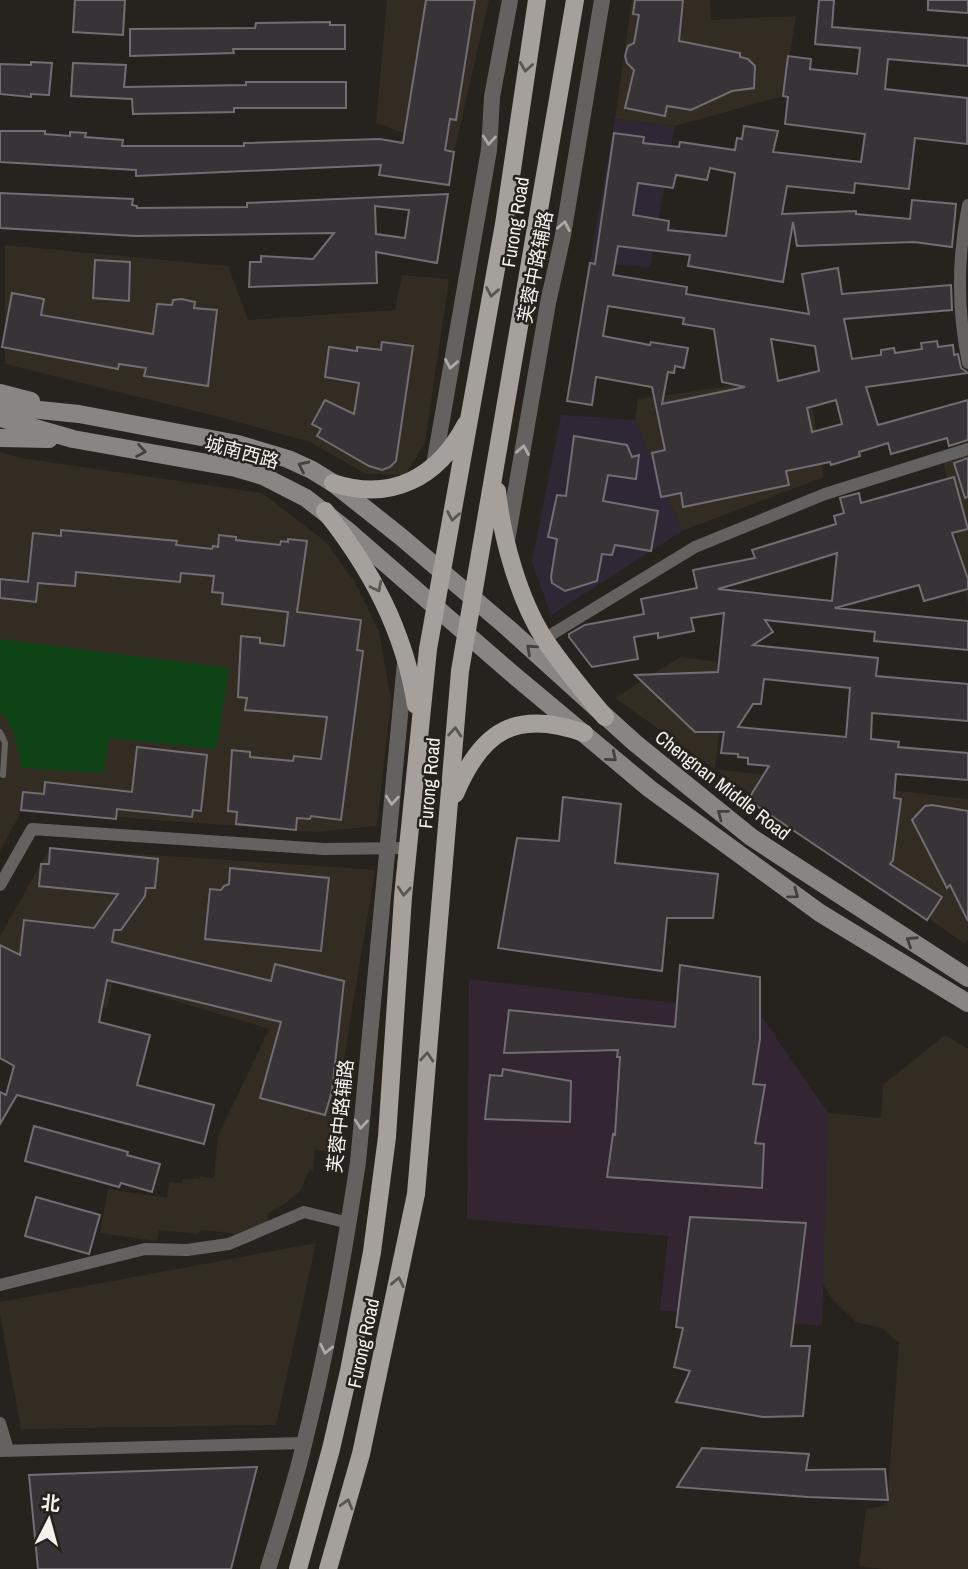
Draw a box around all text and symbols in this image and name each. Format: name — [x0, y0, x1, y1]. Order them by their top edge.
one-way arrow — [519, 61, 534, 73]
one-way arrow — [482, 135, 497, 146]
street label: Furong Road — [495, 175, 535, 269]
street label: 芙蓉中路辅路 — [511, 209, 559, 325]
one-way arrow — [556, 220, 571, 232]
one-way arrow — [485, 286, 500, 298]
one-way arrow — [444, 358, 459, 370]
street label: 城南西路 — [202, 430, 282, 474]
one-way arrow — [135, 443, 146, 458]
one-way arrow — [515, 444, 530, 456]
one-way arrow — [298, 461, 310, 475]
one-way arrow — [447, 510, 462, 522]
one-way arrow — [369, 580, 383, 592]
one-way arrow — [526, 645, 539, 658]
street label: Chengnan Middle Road — [650, 724, 796, 846]
one-way arrow — [447, 727, 462, 738]
street label: Furong Road — [412, 737, 446, 829]
one-way arrow — [604, 749, 617, 761]
one-way arrow — [385, 795, 400, 806]
one-way arrow — [717, 810, 729, 823]
one-way arrow — [397, 886, 412, 897]
one-way arrow — [786, 886, 798, 898]
one-way arrow — [905, 936, 918, 949]
one-way arrow — [419, 1051, 434, 1062]
street label: 芙蓉中路辅路 — [321, 1058, 359, 1174]
one-way arrow — [354, 1119, 369, 1130]
one-way arrow — [389, 1276, 404, 1288]
street label: Furong Road — [341, 1296, 385, 1390]
one-way arrow — [319, 1343, 334, 1355]
north arrow — [14, 1485, 84, 1555]
text: 北 — [40, 1489, 62, 1517]
one-way arrow — [338, 1498, 353, 1510]

